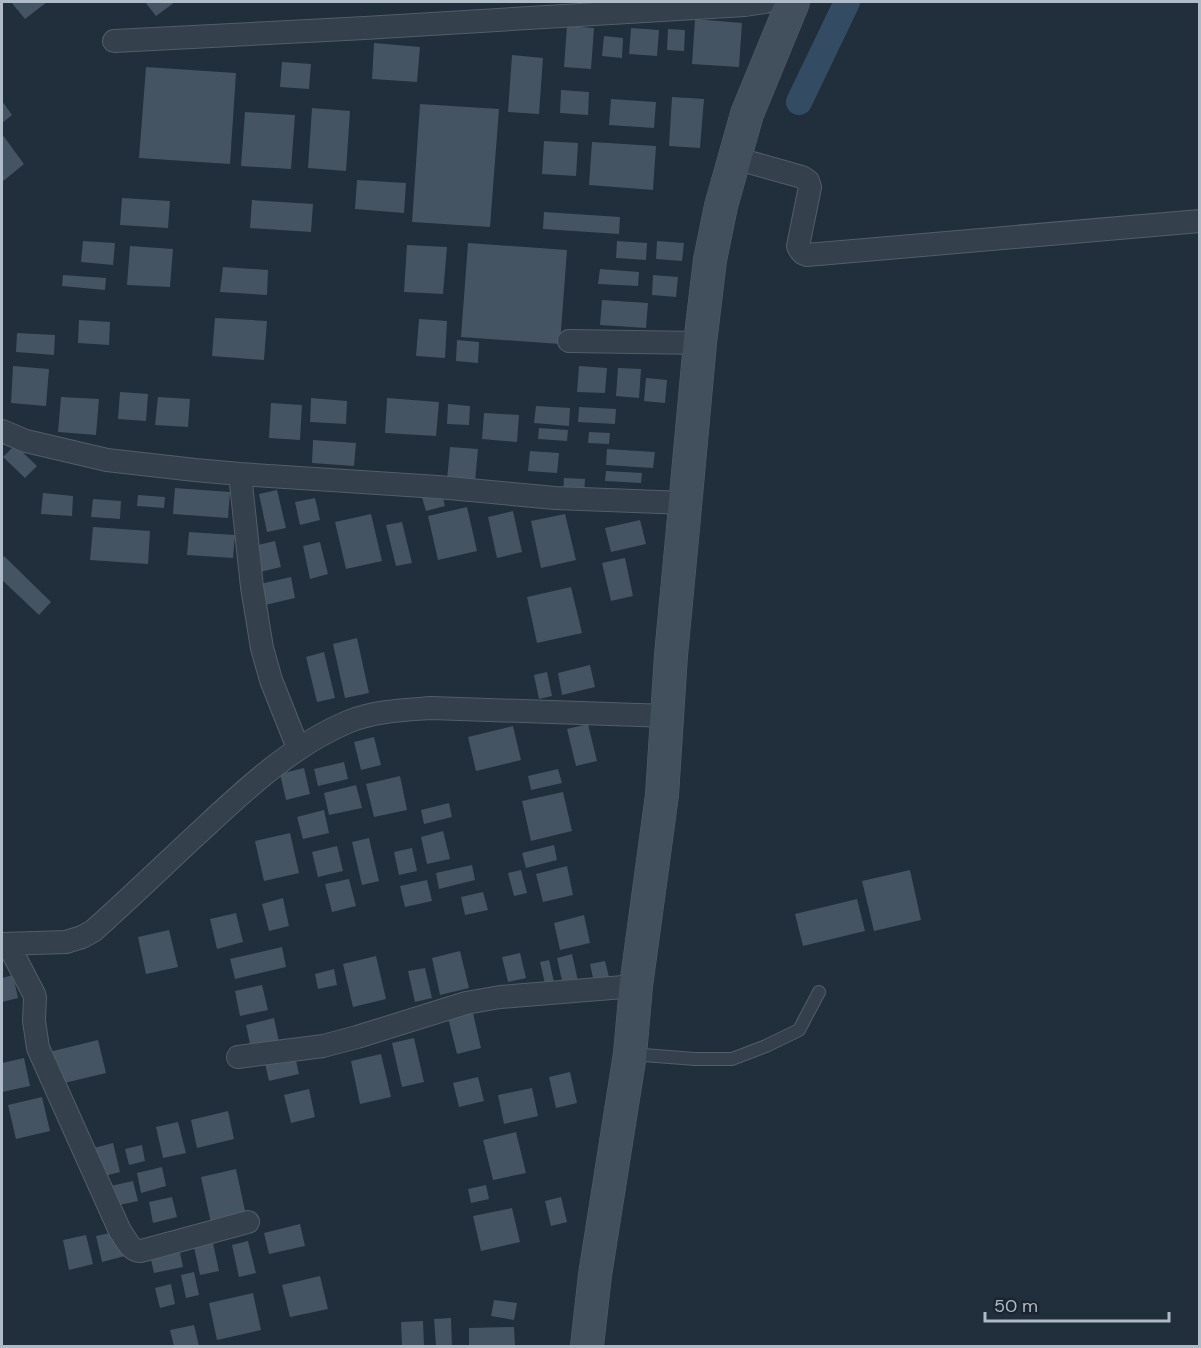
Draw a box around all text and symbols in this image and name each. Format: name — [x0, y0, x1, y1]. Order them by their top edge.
scale bar — [985, 1285, 1170, 1323]
text: 50 m — [994, 1294, 1038, 1318]

